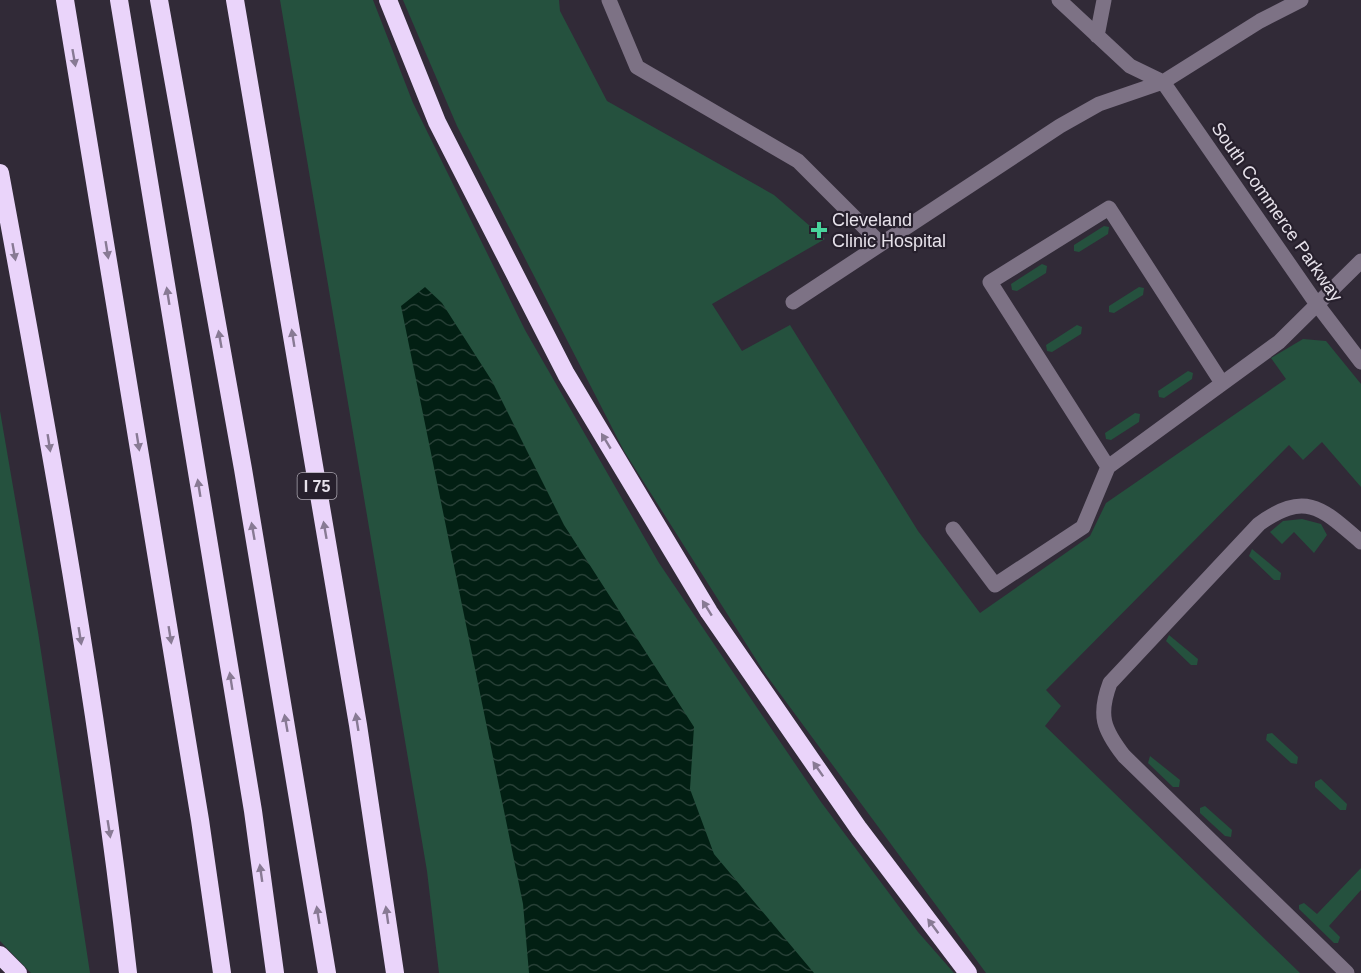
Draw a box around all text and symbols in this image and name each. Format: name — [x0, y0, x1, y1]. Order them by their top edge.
one-way arrow — [70, 48, 79, 67]
street label: South Commerce Parkway — [1207, 119, 1347, 305]
place label: Cleveland Clinic Hospital — [832, 210, 946, 251]
marker: Cleveland Clinic Hospital — [810, 221, 828, 239]
one-way arrow — [103, 241, 112, 260]
one-way arrow — [10, 242, 19, 261]
one-way arrow — [163, 286, 172, 305]
one-way arrow — [288, 328, 297, 347]
one-way arrow — [215, 329, 224, 348]
one-way arrow — [134, 433, 143, 452]
one-way arrow — [601, 433, 612, 449]
one-way arrow — [44, 434, 53, 453]
road number: I 75 — [298, 473, 336, 499]
one-way arrow — [195, 479, 204, 498]
one-way arrow — [320, 520, 329, 539]
one-way arrow — [249, 521, 258, 540]
one-way arrow — [701, 600, 712, 616]
one-way arrow — [166, 625, 175, 644]
one-way arrow — [75, 627, 84, 646]
one-way arrow — [227, 671, 236, 690]
one-way arrow — [282, 713, 291, 732]
one-way arrow — [353, 713, 362, 732]
one-way arrow — [812, 761, 824, 777]
one-way arrow — [104, 819, 113, 838]
one-way arrow — [257, 864, 266, 883]
one-way arrow — [383, 905, 392, 924]
one-way arrow — [313, 906, 322, 925]
one-way arrow — [927, 919, 939, 934]

